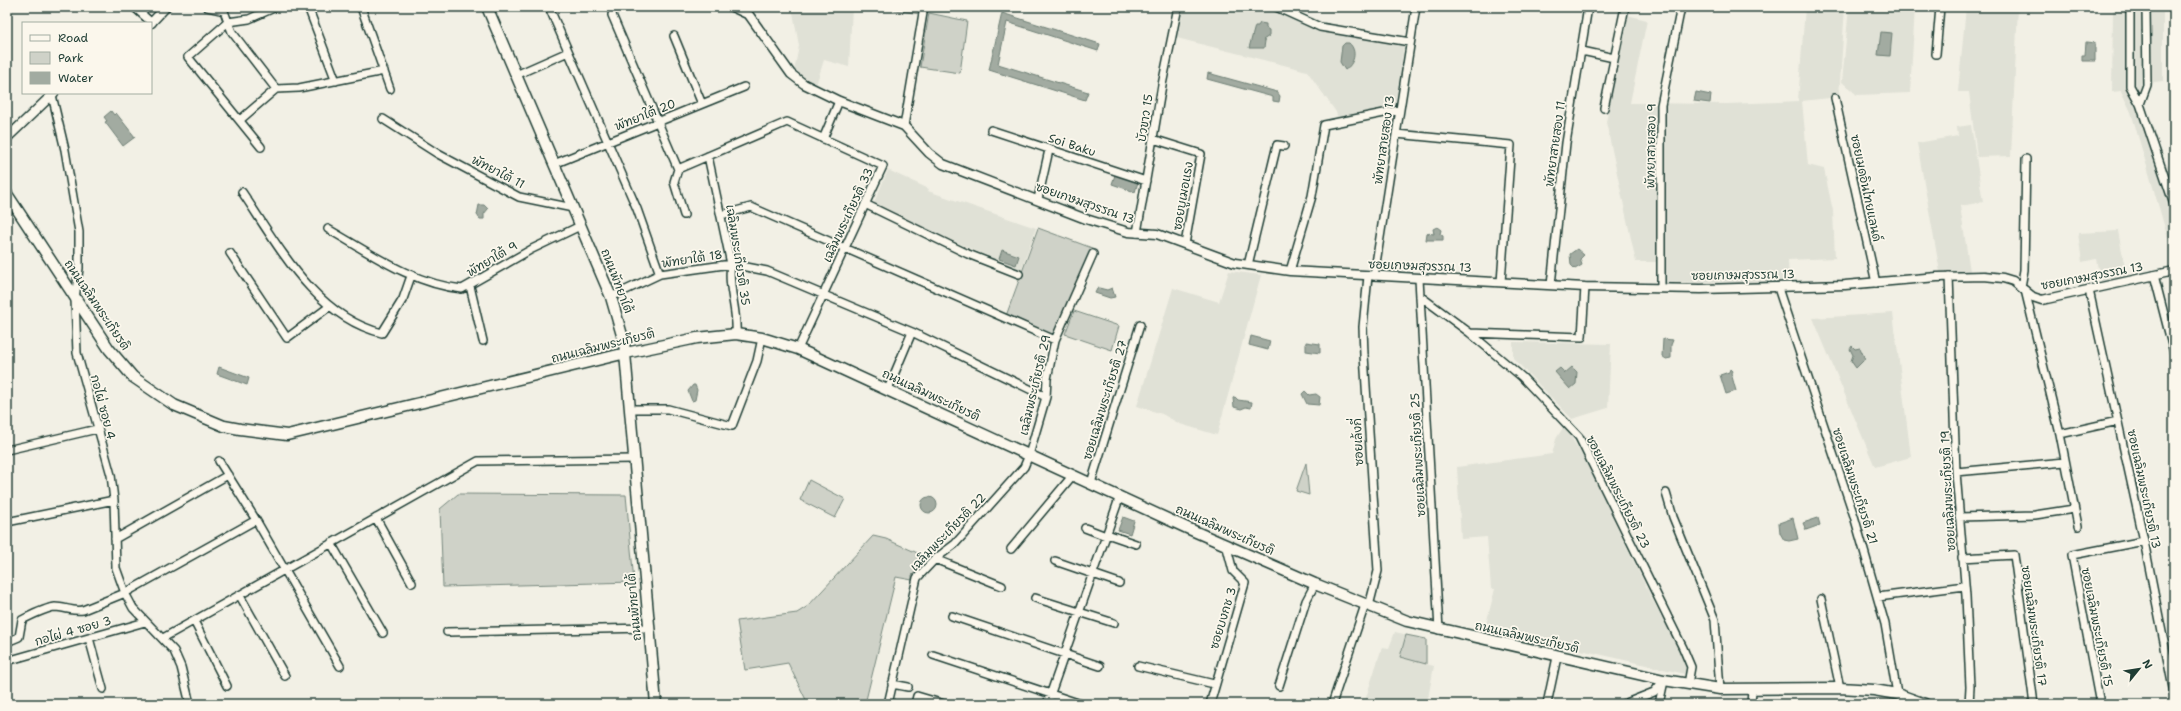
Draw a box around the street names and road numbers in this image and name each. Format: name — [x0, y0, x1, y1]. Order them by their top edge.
street label: บัวขาว 15 — [1133, 93, 1157, 143]
street label: พัทยาสายสอง 13 — [1370, 94, 1398, 186]
street label: พัทยาใต้ 20 — [612, 95, 678, 135]
street label: พัทยาสายสอง 11 — [1541, 100, 1569, 188]
street label: พัทยาสายสอง 9 — [1642, 103, 1660, 189]
street label: Soi Baku — [1046, 130, 1098, 160]
street label: ซอยเมดอินไทยแลนด์ — [1847, 133, 1885, 243]
street label: พัทยาใต้ 11 — [469, 152, 527, 192]
street label: ซอยบูเมอแรง — [1169, 160, 1198, 232]
street label: เฉลิมพระเกียรติ 33 — [819, 165, 877, 265]
street label: ซอยเกษมสุวรรณ 13 — [1033, 179, 1137, 228]
street label: เฉลิมพระเกียรติ 35 — [722, 203, 754, 307]
street label: พัทยาใต้ 9 — [464, 238, 520, 280]
street label: ถนนพัทยาใต้ — [597, 246, 637, 316]
street label: พัทยาใต้ 18 — [660, 246, 724, 272]
street label: ถนนเฉลิมพระเกียรติ — [61, 256, 133, 354]
street label: ซอยเกษมสุวรรณ 13 — [1368, 256, 1472, 277]
street label: ซอยเกษมสุวรรณ 13 — [2040, 258, 2145, 295]
street label: ซอยเกษมสุวรรณ 13 — [1691, 266, 1795, 285]
street label: ถนนเฉลิมพระเกียรติ — [549, 325, 657, 367]
street label: เฉลิมพระเกียรติ 29 — [1016, 333, 1054, 437]
street label: ซอยเฉลิมพระเกียรติ 27 — [1079, 338, 1131, 462]
street label: ถนนเฉลิมพระเกียรติ — [879, 365, 983, 425]
street label: กอไผ่ ซอย 4 — [87, 373, 119, 441]
street label: ซอยเฉลิมพระเกียรติ 25 — [1407, 393, 1429, 517]
street label: ซอยเล้งกี่ — [1346, 417, 1367, 467]
street label: ซอยเฉลิมพระเกียรติ 21 — [1829, 426, 1881, 546]
street label: ซอยเฉลิมพระเกียรติ 13 — [2124, 428, 2164, 550]
street label: ซอยเฉลิมพระเกียรติ 19 — [1937, 430, 1959, 552]
street label: ซอยเฉลิมพระเกียรติ 23 — [1583, 433, 1653, 551]
street label: เฉลิมพระเกียรติ 22 — [907, 490, 989, 574]
street label: ถนนเฉลิมพระเกียรติ — [1173, 501, 1277, 559]
street label: ซอยเฉลิมพระเกียรติ 17 — [2018, 565, 2050, 687]
street label: ซอยเฉลิมพระเกียรติ 15 — [2078, 566, 2116, 688]
street label: ถนนพัทยาใต้ — [623, 572, 645, 642]
street label: ซอยบงกช 3 — [1206, 585, 1240, 651]
street label: กอไผ่ 4 ซอย 3 — [33, 612, 113, 650]
street label: ถนนเฉลิมพระเกียรติ — [1473, 617, 1581, 657]

